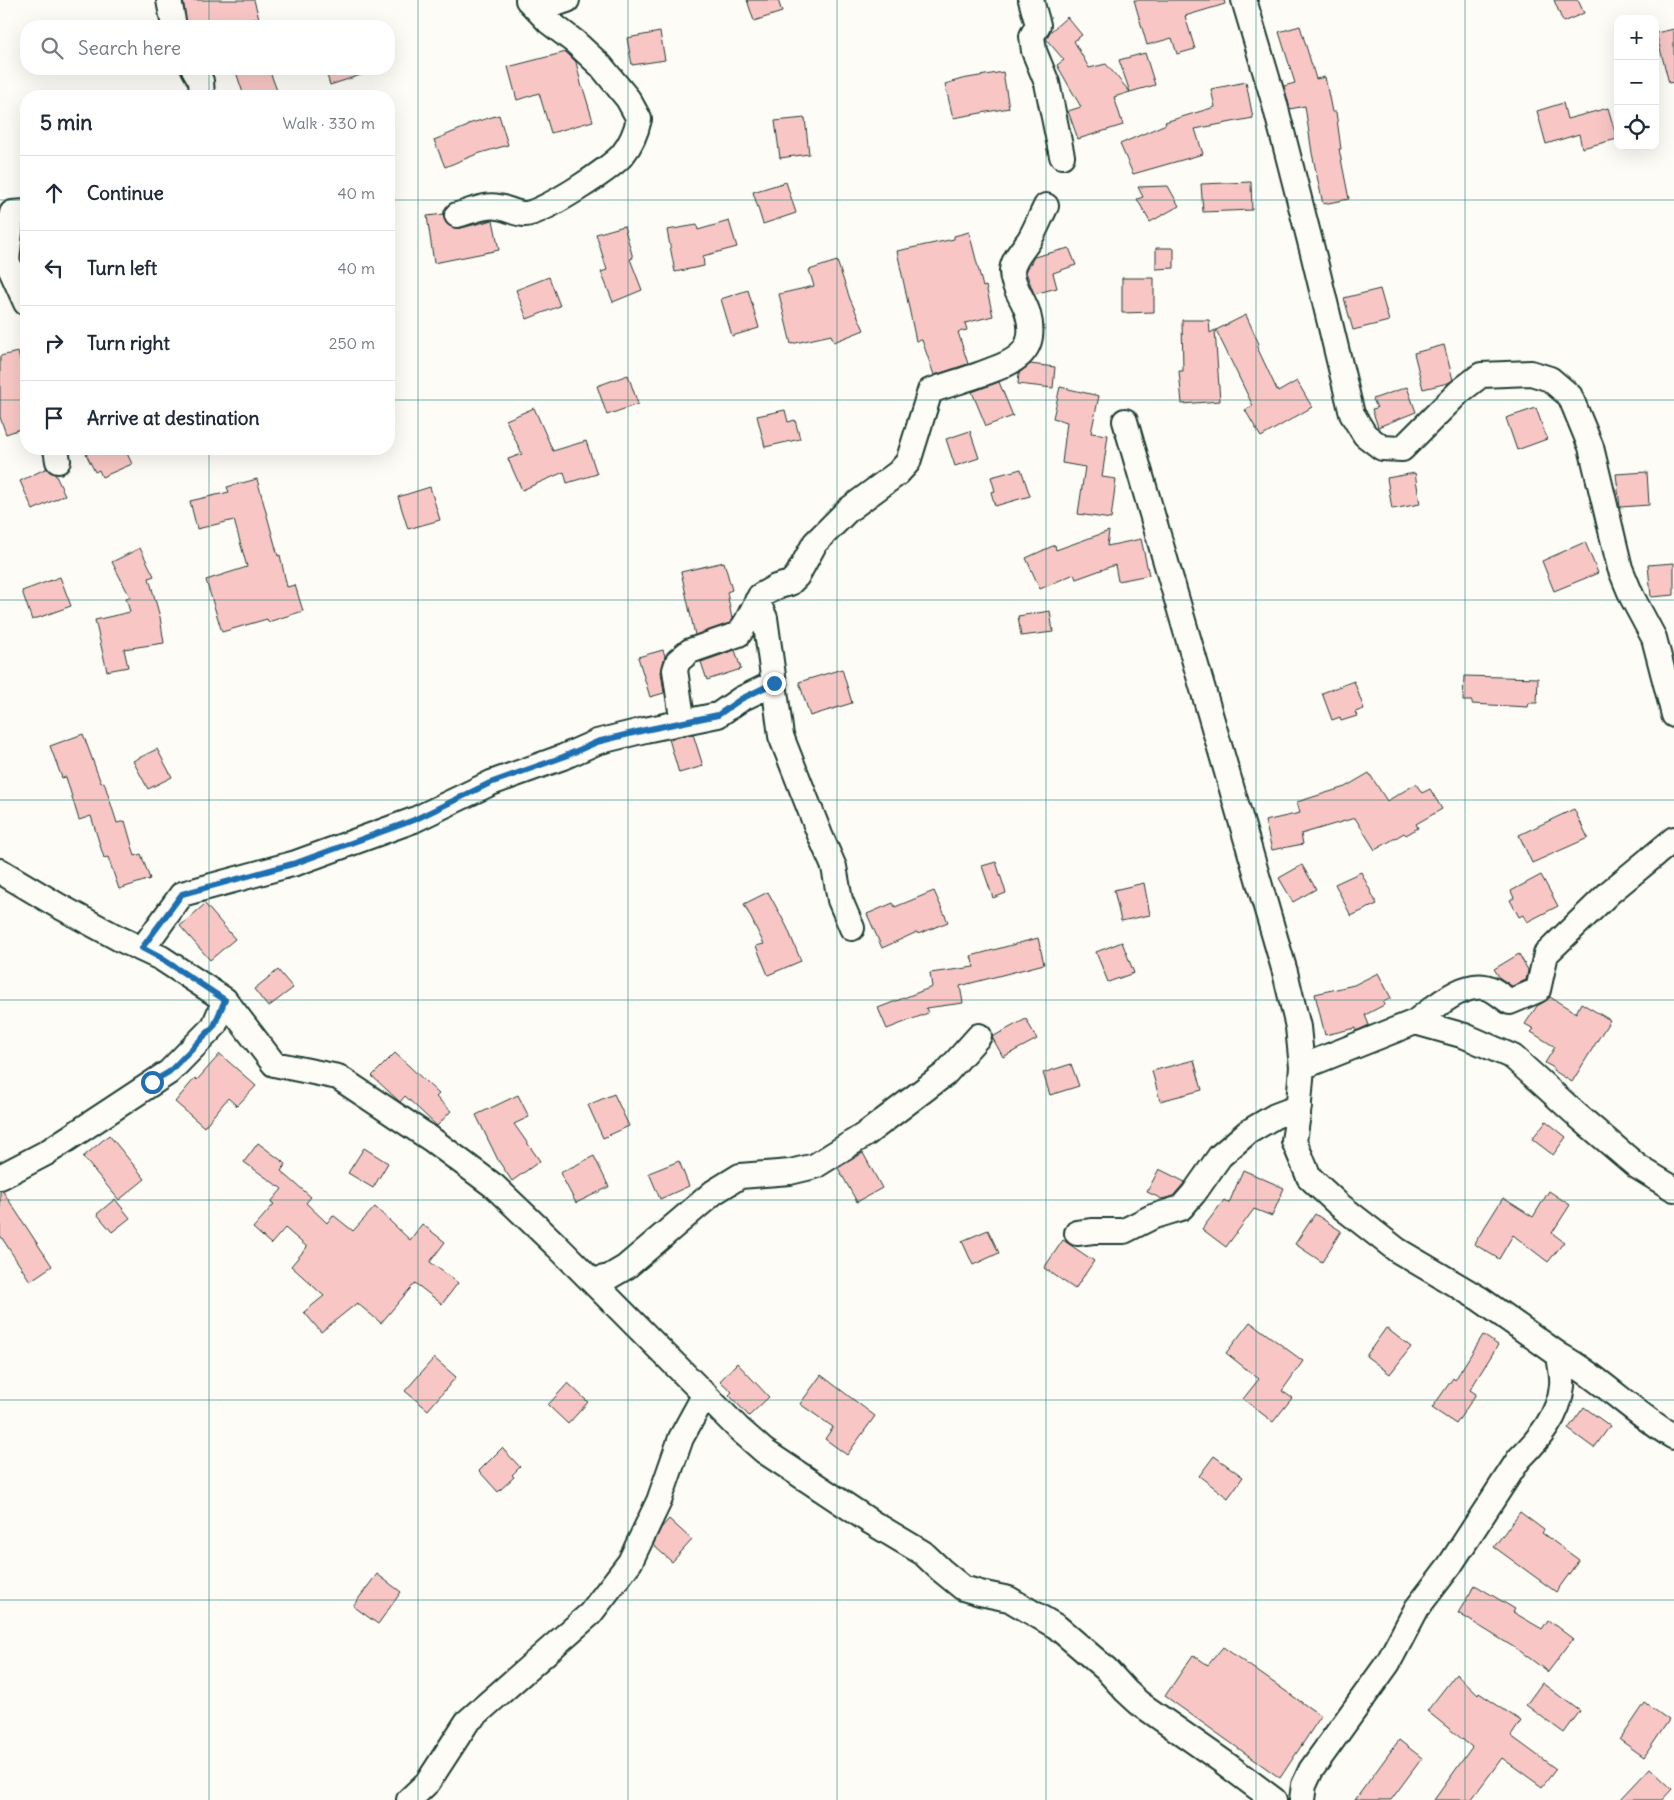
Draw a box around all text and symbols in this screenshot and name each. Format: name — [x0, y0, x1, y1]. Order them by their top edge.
map controls — [1614, 15, 1659, 150]
button: + — [1614, 15, 1659, 60]
search box — [20, 20, 395, 75]
icon: search — [38, 34, 66, 62]
text: Search here — [78, 36, 181, 60]
button: − — [1614, 60, 1659, 105]
button: locate — [1614, 105, 1659, 150]
text: 5 min — [40, 109, 92, 136]
text: Walk · 330 m — [282, 113, 375, 133]
icon: ahead — [40, 179, 68, 207]
text: Continue — [87, 181, 164, 205]
text: 40 m — [337, 183, 375, 203]
icon: left — [40, 254, 68, 282]
text: Turn left — [87, 256, 157, 280]
text: 40 m — [337, 258, 375, 278]
icon: right — [40, 329, 68, 357]
text: Turn right — [87, 331, 170, 355]
text: 250 m — [329, 333, 375, 353]
icon: arrive — [40, 404, 68, 432]
text: Arrive at destination — [87, 406, 260, 430]
route end — [763, 672, 786, 695]
route start — [141, 1071, 164, 1094]

